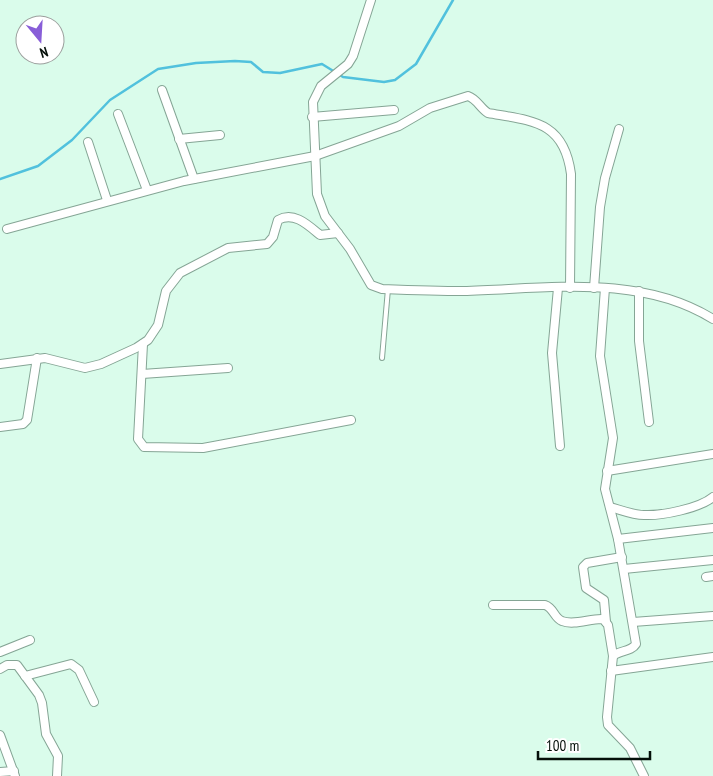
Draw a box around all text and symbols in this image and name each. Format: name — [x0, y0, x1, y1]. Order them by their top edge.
north arrow — [15, 15, 65, 65]
text: N — [38, 43, 50, 62]
scale bar — [538, 728, 650, 760]
text: 100 m — [546, 736, 579, 755]

